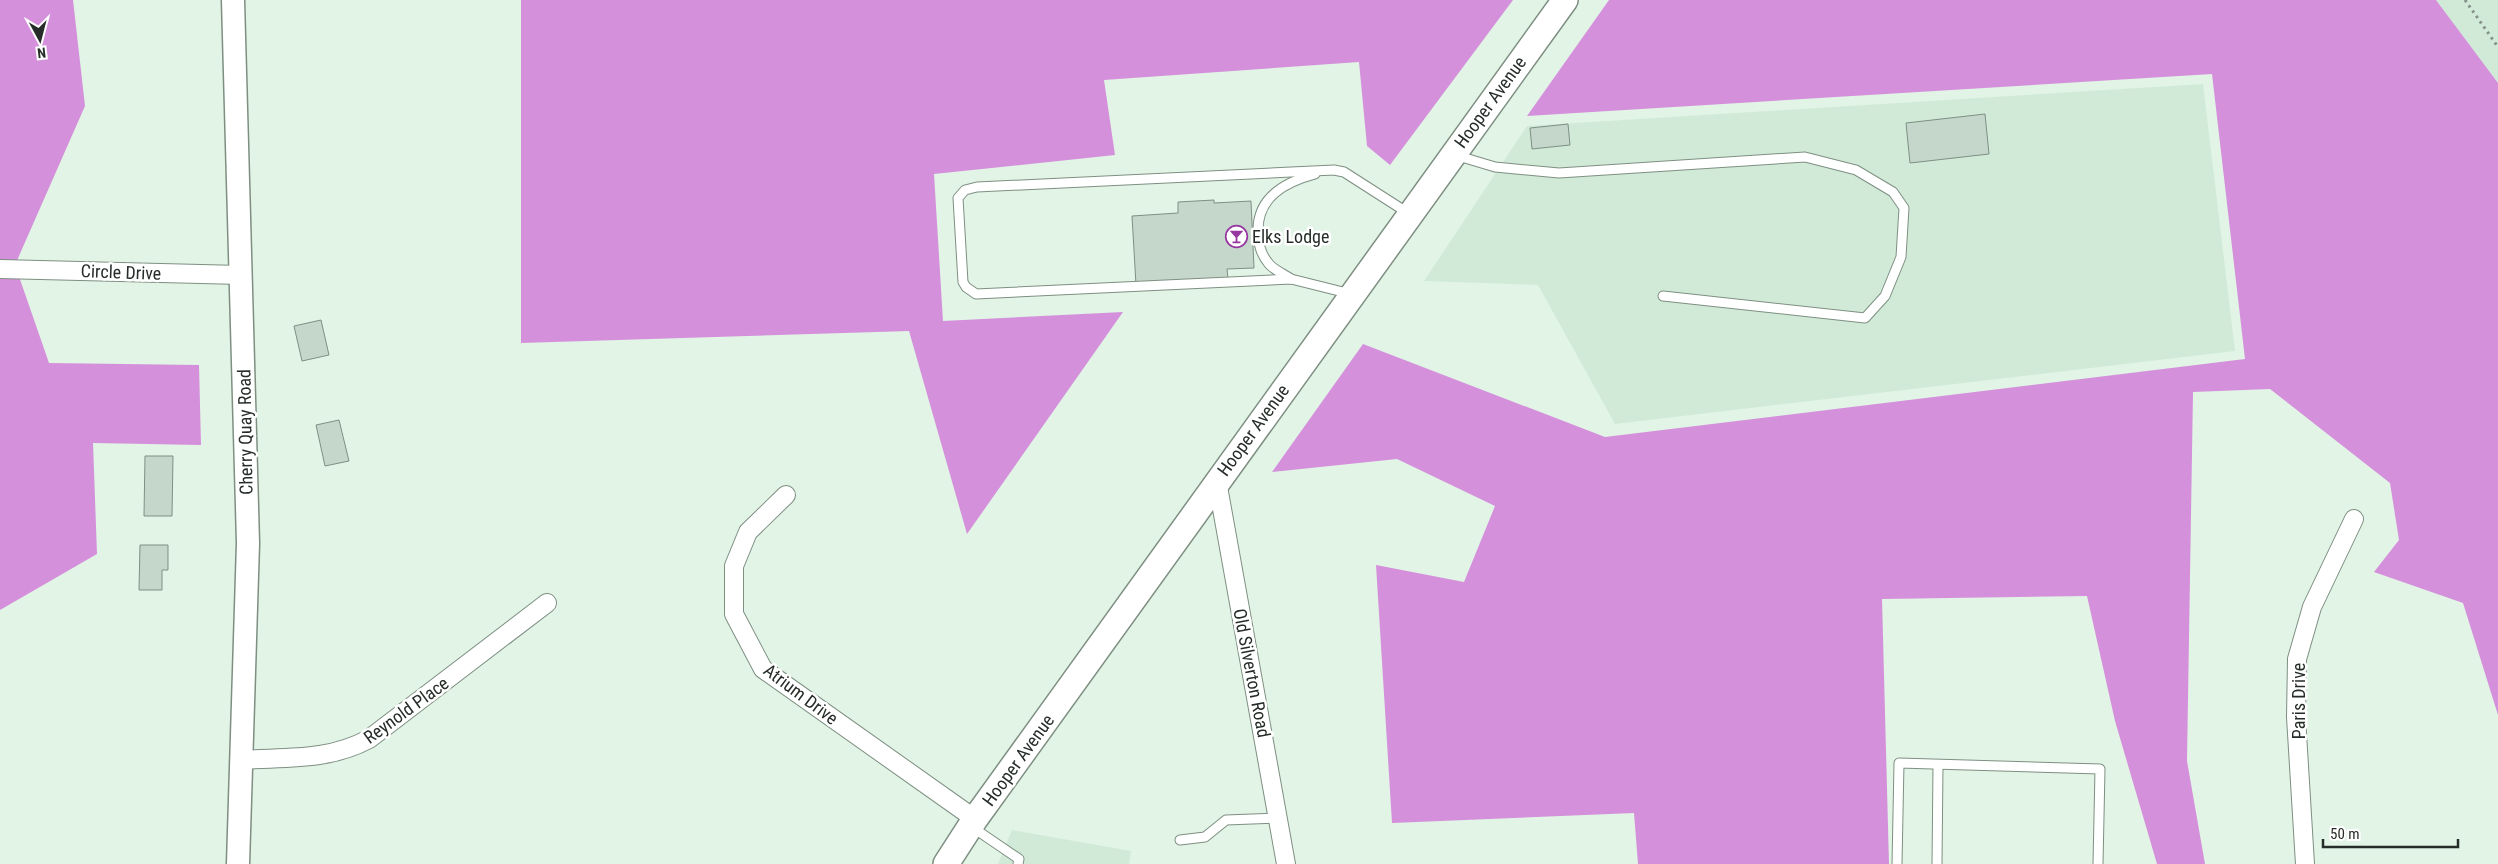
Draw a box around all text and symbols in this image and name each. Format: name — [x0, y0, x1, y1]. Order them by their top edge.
north arrow — [15, 15, 65, 65]
text: N — [36, 44, 47, 61]
street label: Hooper Avenue — [1450, 52, 1530, 152]
bar icon: Elks Lodge — [1224, 224, 1248, 248]
place label: Elks Lodge — [1252, 226, 1329, 247]
street label: Circle Drive — [80, 260, 162, 284]
street label: Cherry Quay Road — [233, 369, 257, 495]
street label: Hooper Avenue — [1213, 380, 1293, 480]
street label: Old Silverton Road — [1229, 607, 1275, 739]
street label: Atrium Drive — [760, 659, 842, 729]
street label: Paris Drive — [2288, 663, 2309, 739]
street label: Reynold Place — [359, 672, 453, 748]
street label: Hooper Avenue — [978, 710, 1058, 810]
scale bar — [2323, 816, 2458, 848]
text: 50 m — [2330, 825, 2360, 843]

